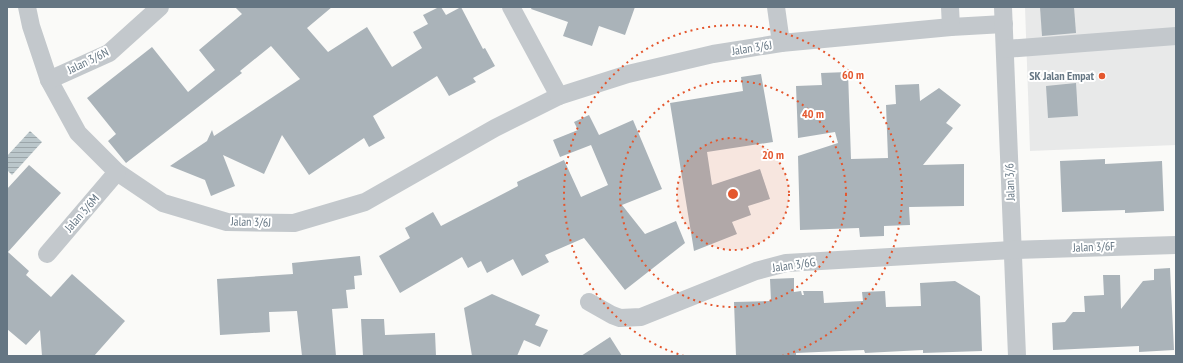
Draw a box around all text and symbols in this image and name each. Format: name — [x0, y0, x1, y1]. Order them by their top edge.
street label: Jalan 3/6J — [730, 37, 773, 58]
street label: Jalan 3/6N — [64, 44, 111, 77]
text: 60 m — [842, 67, 864, 82]
place label: SK Jalan Empat — [1029, 68, 1095, 83]
marker: SK Jalan Empat — [1097, 71, 1107, 81]
text: 40 m — [802, 106, 824, 121]
text: 20 m — [762, 147, 784, 162]
street label: Jalan 3/6 — [1001, 163, 1018, 202]
centre of rings — [726, 187, 740, 201]
street label: Jalan 3/6M — [61, 191, 102, 235]
street label: Jalan 3/6J — [230, 213, 272, 230]
street label: Jalan 3/6F — [1072, 238, 1115, 255]
street label: Jalan 3/6G — [770, 254, 817, 275]

